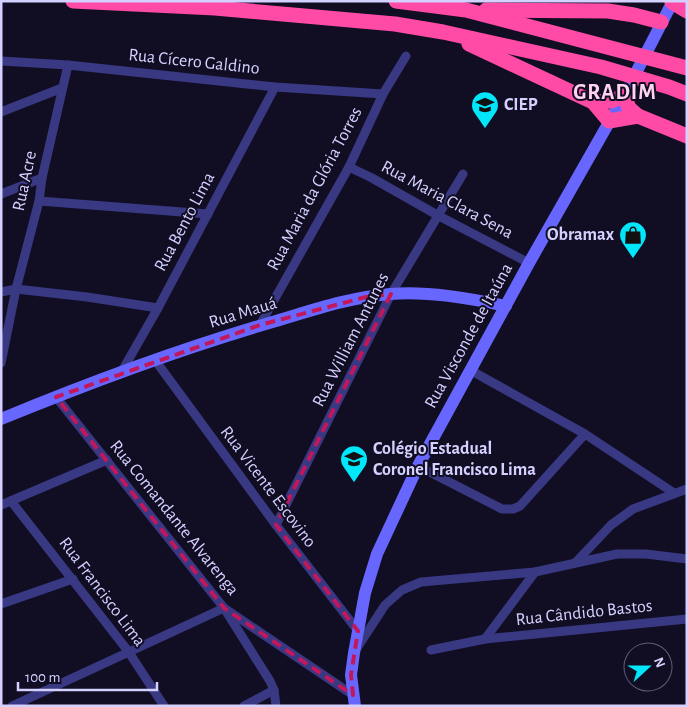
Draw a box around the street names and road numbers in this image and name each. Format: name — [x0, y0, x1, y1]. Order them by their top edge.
street label: Rua Cícero Galdino — [127, 46, 261, 78]
street label: Rua Maria da Glória Torres — [264, 104, 366, 274]
street label: Rua Acre — [10, 149, 40, 213]
street label: Rua Maria Clara Sena — [378, 158, 516, 242]
street label: Rua Bento Lima — [151, 170, 219, 274]
street label: Rua Visconde de Itaúna — [422, 261, 516, 411]
street label: Rua William Antunes — [309, 270, 393, 410]
street label: Rua Mauá — [207, 294, 279, 332]
street label: Rua Vicente Escovino — [217, 423, 319, 551]
street label: Rua Comandante Alvarenga — [106, 437, 242, 599]
street label: Rua Francisco Lima — [55, 534, 149, 650]
street label: Rua Cândido Bastos — [515, 597, 653, 629]

